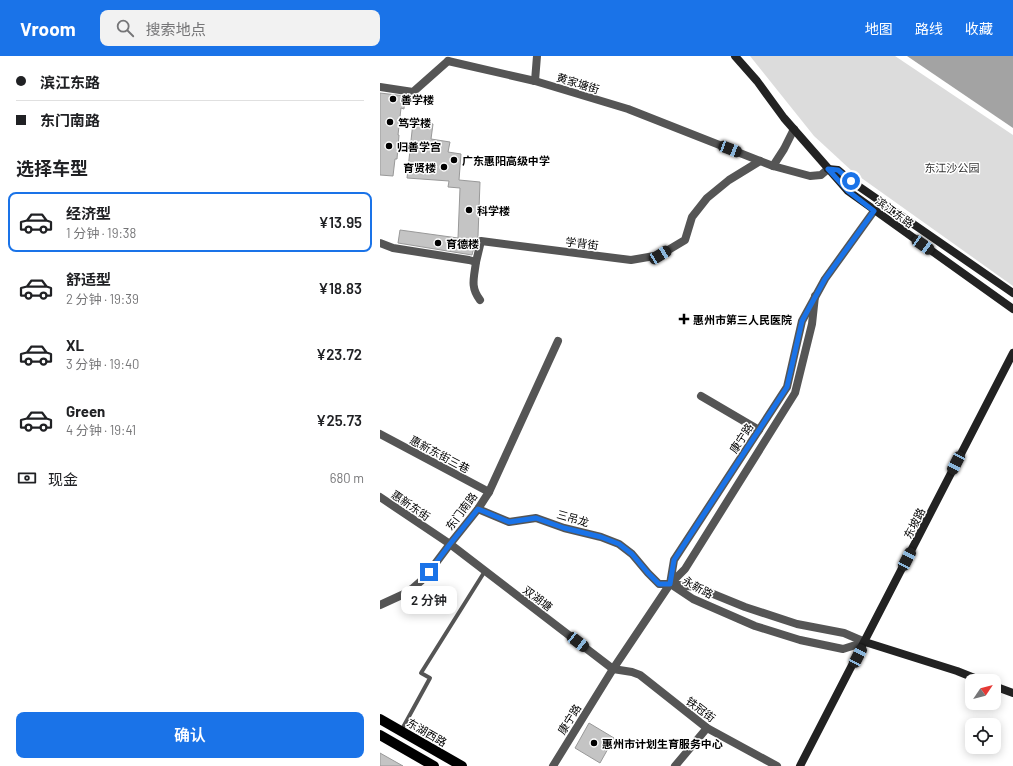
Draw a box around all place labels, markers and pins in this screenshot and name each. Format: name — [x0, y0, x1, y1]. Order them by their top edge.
place label: 善学楼 — [401, 93, 434, 106]
marker: 善学楼 — [388, 94, 398, 104]
place label: 笃学楼 — [398, 116, 431, 129]
marker: 笃学楼 — [385, 117, 395, 127]
place label: 归善学宫 — [397, 140, 441, 153]
marker: 归善学宫 — [384, 141, 394, 151]
place label: 广东惠阳高级中学 — [462, 154, 550, 167]
marker: 广东惠阳高级中学 — [449, 155, 459, 165]
place label: 育贤楼 — [403, 161, 436, 174]
marker: 育贤楼 — [439, 162, 449, 172]
place label: 科学楼 — [477, 204, 510, 217]
marker: 科学楼 — [464, 205, 474, 215]
place label: 育德楼 — [446, 237, 479, 250]
marker: 育德楼 — [433, 238, 443, 248]
marker: 惠州市第三人民医院 — [678, 313, 690, 325]
place label: 惠州市第三人民医院 — [693, 313, 792, 326]
place label: 惠州市计划生育服务中心 — [602, 737, 723, 750]
marker: 惠州市计划生育服务中心 — [589, 738, 599, 748]

